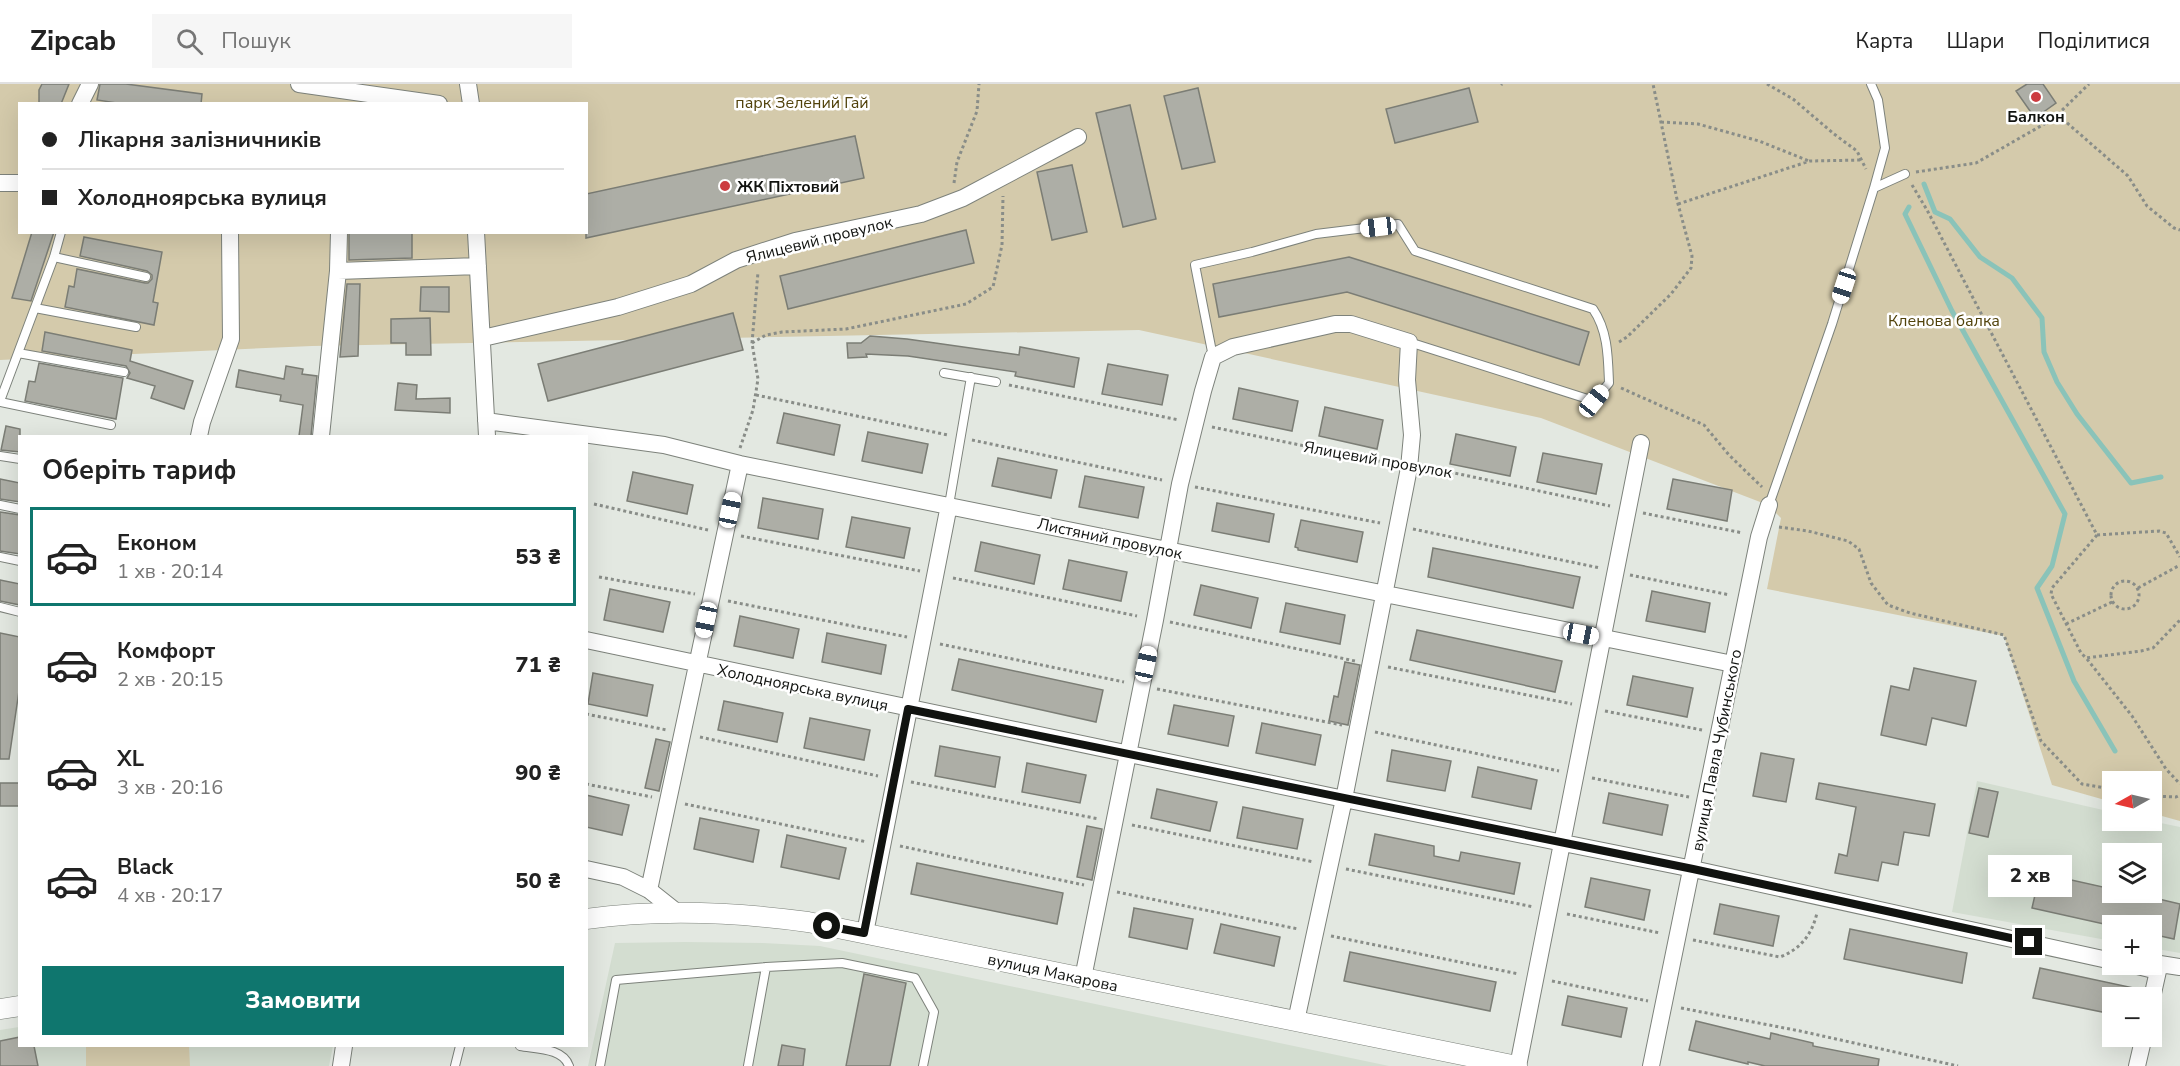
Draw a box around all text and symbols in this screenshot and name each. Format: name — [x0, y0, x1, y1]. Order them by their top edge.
search box — [152, 14, 572, 68]
text: Zipcab — [30, 22, 116, 60]
icon: search — [173, 25, 206, 58]
text: Пошук — [221, 26, 291, 56]
text: Карта — [1856, 27, 1913, 55]
text: Шари — [1946, 27, 2005, 55]
text: Поділитися — [2038, 27, 2150, 55]
marker: Балкон — [2029, 90, 2043, 104]
park label: парк Зелений Гай — [735, 92, 869, 114]
place label: Балкон — [2007, 106, 2065, 128]
text: Лікарня залізничників — [78, 125, 321, 155]
place label: ЖК Піхтовий — [737, 176, 839, 198]
marker: ЖК Піхтовий — [718, 179, 732, 193]
text: Холодноярська вулиця — [78, 183, 327, 213]
street label: Ялицевий провулок — [744, 211, 895, 269]
car — [1359, 216, 1397, 238]
car — [1830, 266, 1858, 306]
park label: Кленова балка — [1888, 310, 2000, 332]
car — [1576, 381, 1612, 421]
street label: Ялицевий провулок — [1302, 436, 1454, 484]
text: Оберіть тариф — [42, 452, 236, 489]
car — [717, 491, 743, 529]
street label: Листяний провулок — [1035, 513, 1185, 565]
text: Економ — [117, 528, 197, 558]
icon: car — [45, 530, 99, 584]
text: 53 ₴ — [515, 542, 561, 572]
text: 1 хв · 20:14 — [117, 558, 223, 585]
car — [693, 601, 719, 639]
car — [1562, 622, 1600, 646]
text: Комфорт — [117, 636, 215, 666]
icon: car — [45, 638, 99, 692]
car — [1133, 645, 1159, 683]
street label: вулиця Павла Чубинського — [1687, 647, 1747, 853]
text: 71 ₴ — [515, 650, 561, 680]
street label: Холодноярська вулиця — [715, 659, 890, 717]
text: 2 хв · 20:15 — [117, 666, 223, 693]
text: XL — [117, 744, 144, 774]
icon: car — [45, 746, 99, 800]
text: 90 ₴ — [515, 758, 561, 788]
north arrow — [2102, 771, 2162, 831]
map controls — [2102, 771, 2162, 1047]
text: 3 хв · 20:16 — [117, 774, 223, 801]
button: layers — [2102, 843, 2162, 903]
text: Black — [117, 852, 173, 882]
icon: car — [45, 854, 99, 908]
callout: 2 хв — [1987, 855, 2071, 897]
text: 2 хв — [2010, 862, 2050, 889]
text: 50 ₴ — [515, 866, 561, 896]
text: 4 хв · 20:17 — [117, 882, 223, 909]
route start — [813, 912, 840, 939]
button: + — [2102, 915, 2162, 975]
route end — [2015, 928, 2042, 955]
street label: вулиця Макарова — [986, 948, 1120, 998]
button: Замовити — [42, 966, 564, 1035]
button: − — [2102, 987, 2162, 1047]

